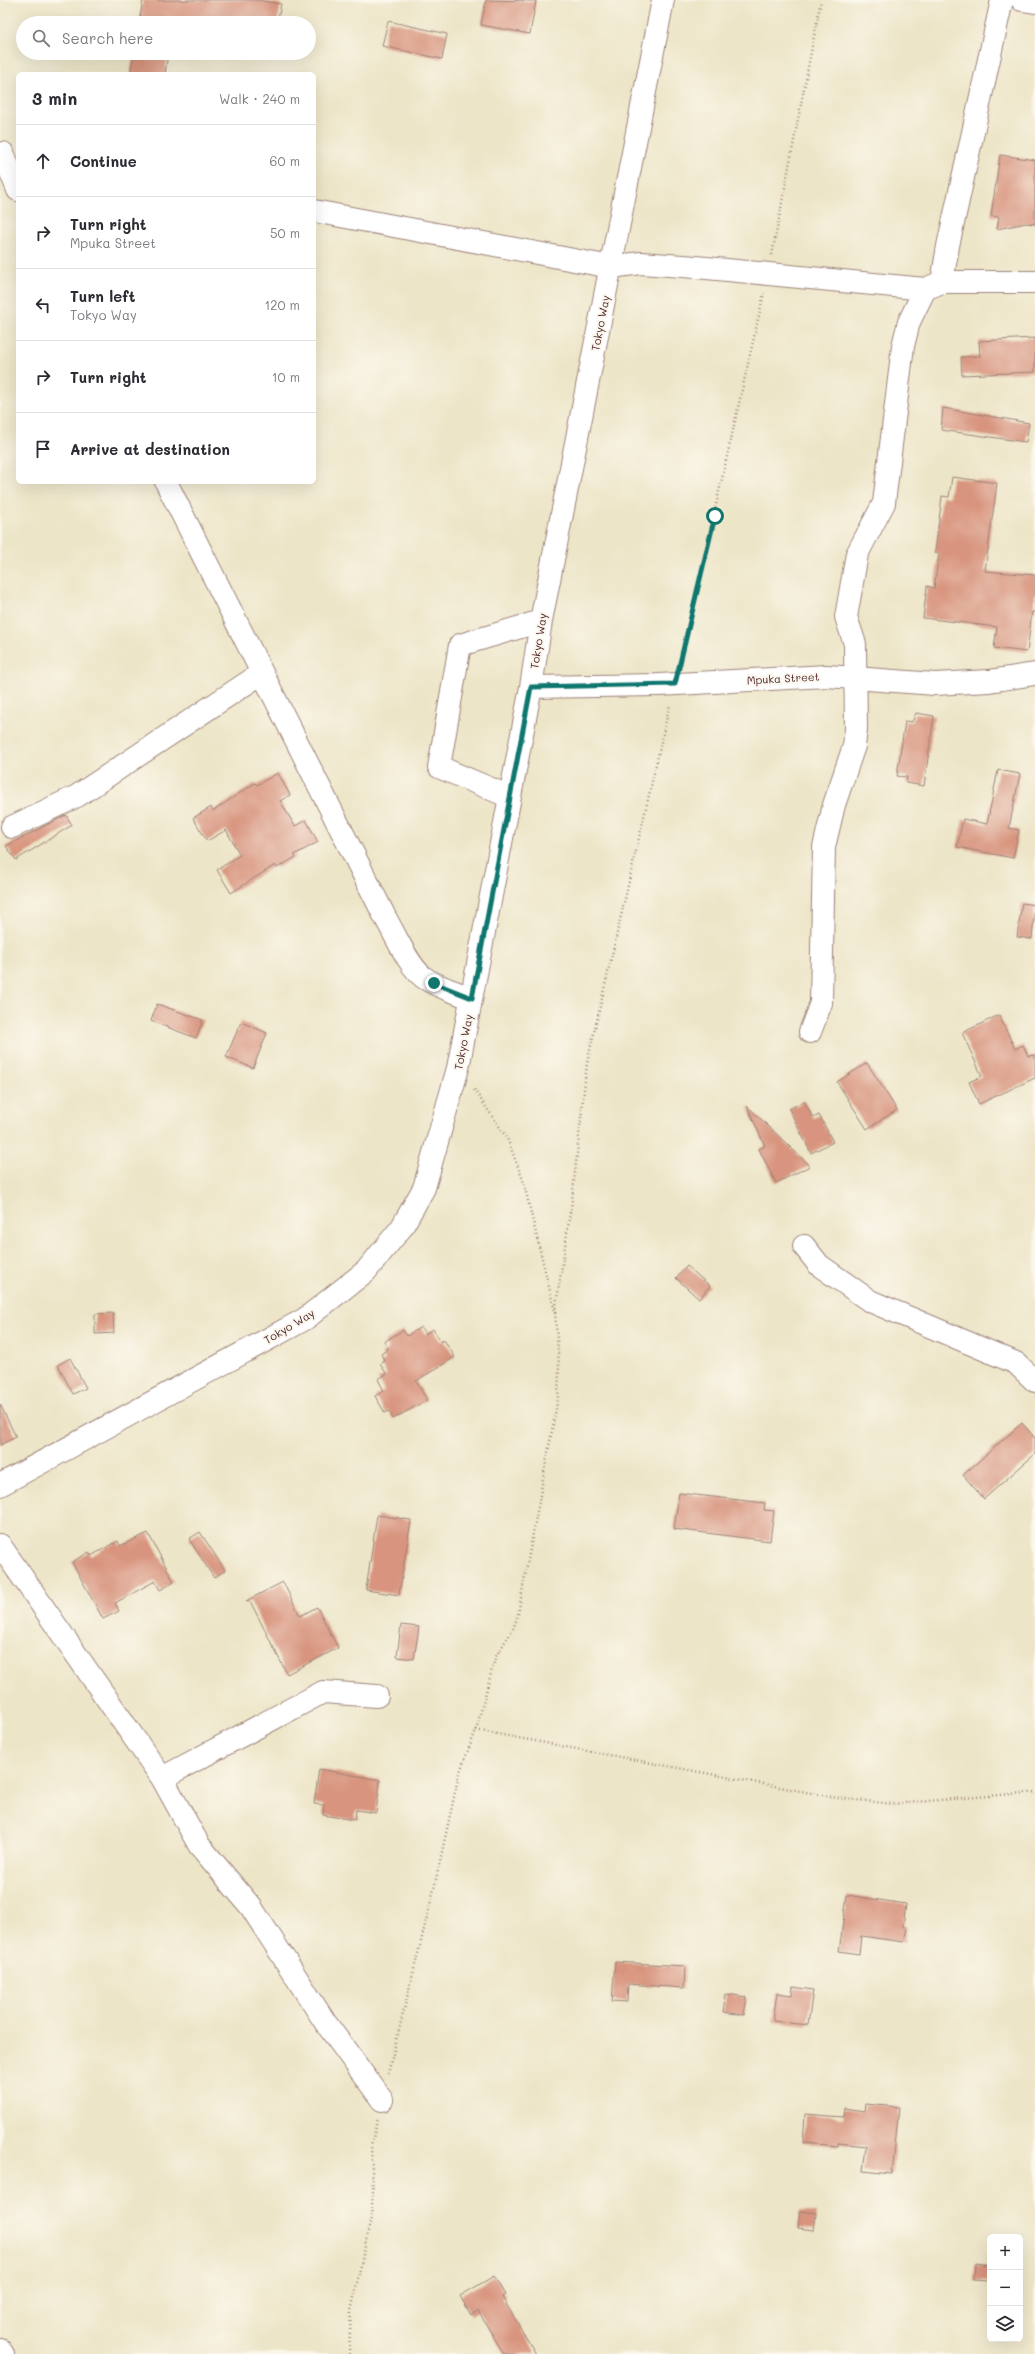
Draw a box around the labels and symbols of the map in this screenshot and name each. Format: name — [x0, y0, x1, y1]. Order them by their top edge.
street label: Tokyo Way — [587, 294, 613, 352]
route start — [706, 507, 724, 525]
street label: Tokyo Way — [526, 612, 550, 670]
street label: Mpuka Street — [746, 669, 820, 687]
route end — [425, 974, 443, 992]
street label: Tokyo Way — [450, 1013, 476, 1071]
street label: Tokyo Way — [261, 1305, 317, 1347]

